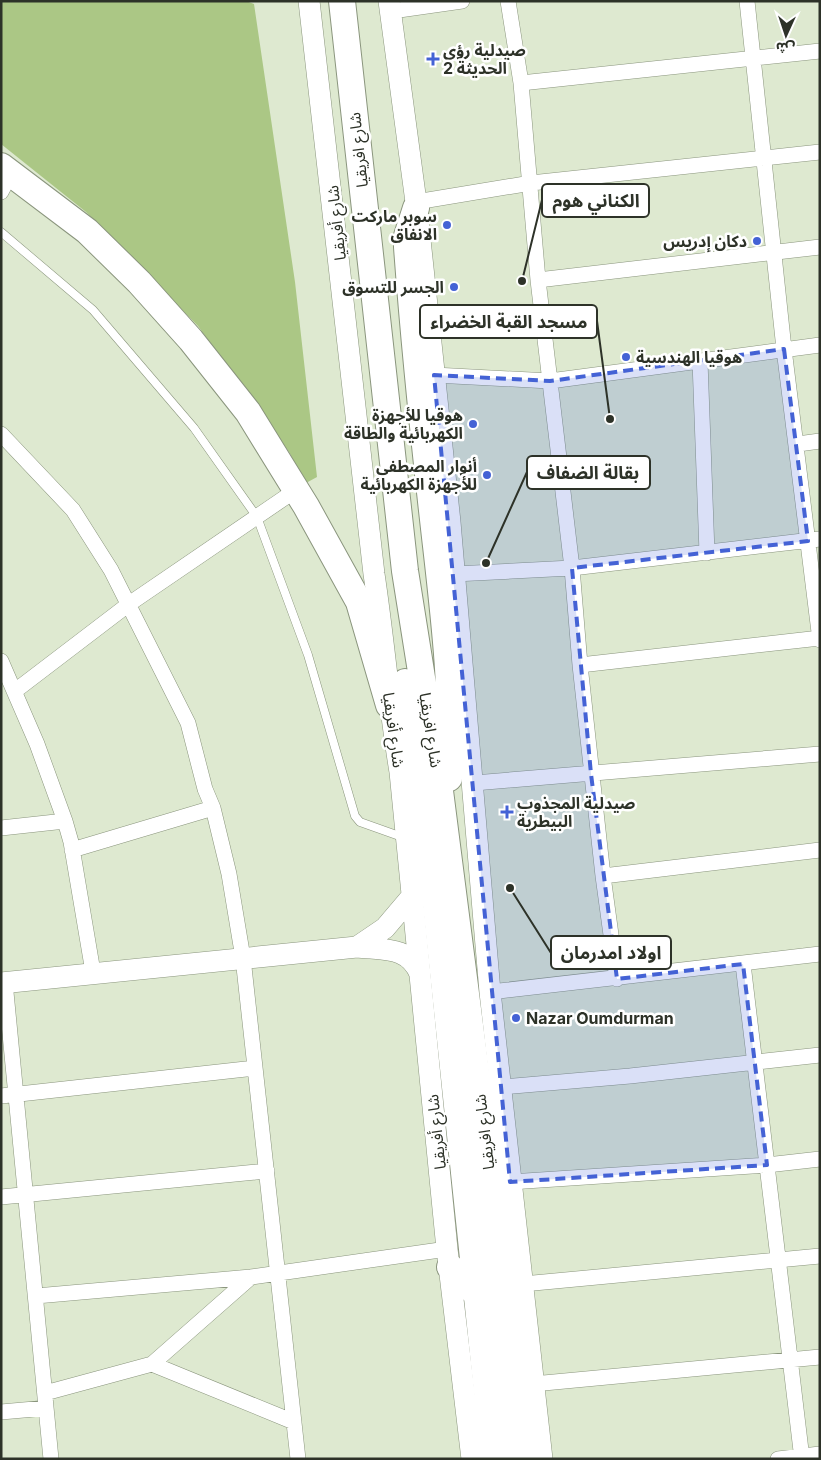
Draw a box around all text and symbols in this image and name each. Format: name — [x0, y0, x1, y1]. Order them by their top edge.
north arrow — [761, 10, 811, 60]
text: ش — [775, 39, 795, 57]
place label: صيدلية رؤى الحديثة 2 — [443, 40, 526, 78]
marker: صيدلية رؤى الحديثة 2 — [427, 53, 439, 65]
street label: شارع افريقيا — [344, 111, 375, 189]
street label: شارع أفريقيا — [322, 184, 353, 262]
callout: الكناني هوم — [542, 184, 649, 217]
text: الكناني هوم — [552, 190, 640, 215]
place label: سوبر ماركت الانفاق — [352, 206, 437, 244]
marker: سوبر ماركت الانفاق — [441, 219, 453, 231]
place label: دكان إدريس — [663, 231, 747, 253]
marker: دكان إدريس — [751, 235, 763, 247]
place label: الجسر للتسوق — [342, 277, 444, 297]
marker: الجسر للتسوق — [448, 281, 460, 293]
callout: مسجد القبة الخضراء — [420, 305, 597, 338]
text: مسجد القبة الخضراء — [430, 311, 588, 333]
place label: هوقيا الهندسية — [636, 347, 742, 367]
marker: هوقيا الهندسية — [620, 351, 632, 363]
place label: هوقيا للأجهزة الكهربائية والطاقة — [344, 405, 463, 443]
marker: هوقيا للأجهزة الكهربائية والطاقة — [467, 418, 479, 430]
place label: أنوار المصطفى للأجهزة الكهربائية — [360, 456, 477, 494]
callout: بقالة الضفاف — [527, 456, 650, 489]
text: بقالة الضفاف — [537, 462, 639, 483]
marker: أنوار المصطفى للأجهزة الكهربائية — [481, 469, 493, 481]
street label: شارع أفريقيا — [376, 691, 409, 769]
street label: شارع افريقيا — [412, 691, 447, 769]
place label: صيدلية المجذوب البيطرية — [517, 793, 635, 831]
marker: صيدلية المجذوب البيطرية — [501, 806, 513, 818]
callout: اولاد امدرمان — [551, 936, 671, 969]
text: اولاد امدرمان — [561, 942, 661, 964]
place label: Nazar Oumdurman — [526, 1008, 674, 1028]
marker: Nazar Oumdurman — [510, 1012, 522, 1024]
street label: شارع أفريقيا — [422, 1093, 453, 1171]
street label: شارع افريقيا — [469, 1093, 502, 1171]

